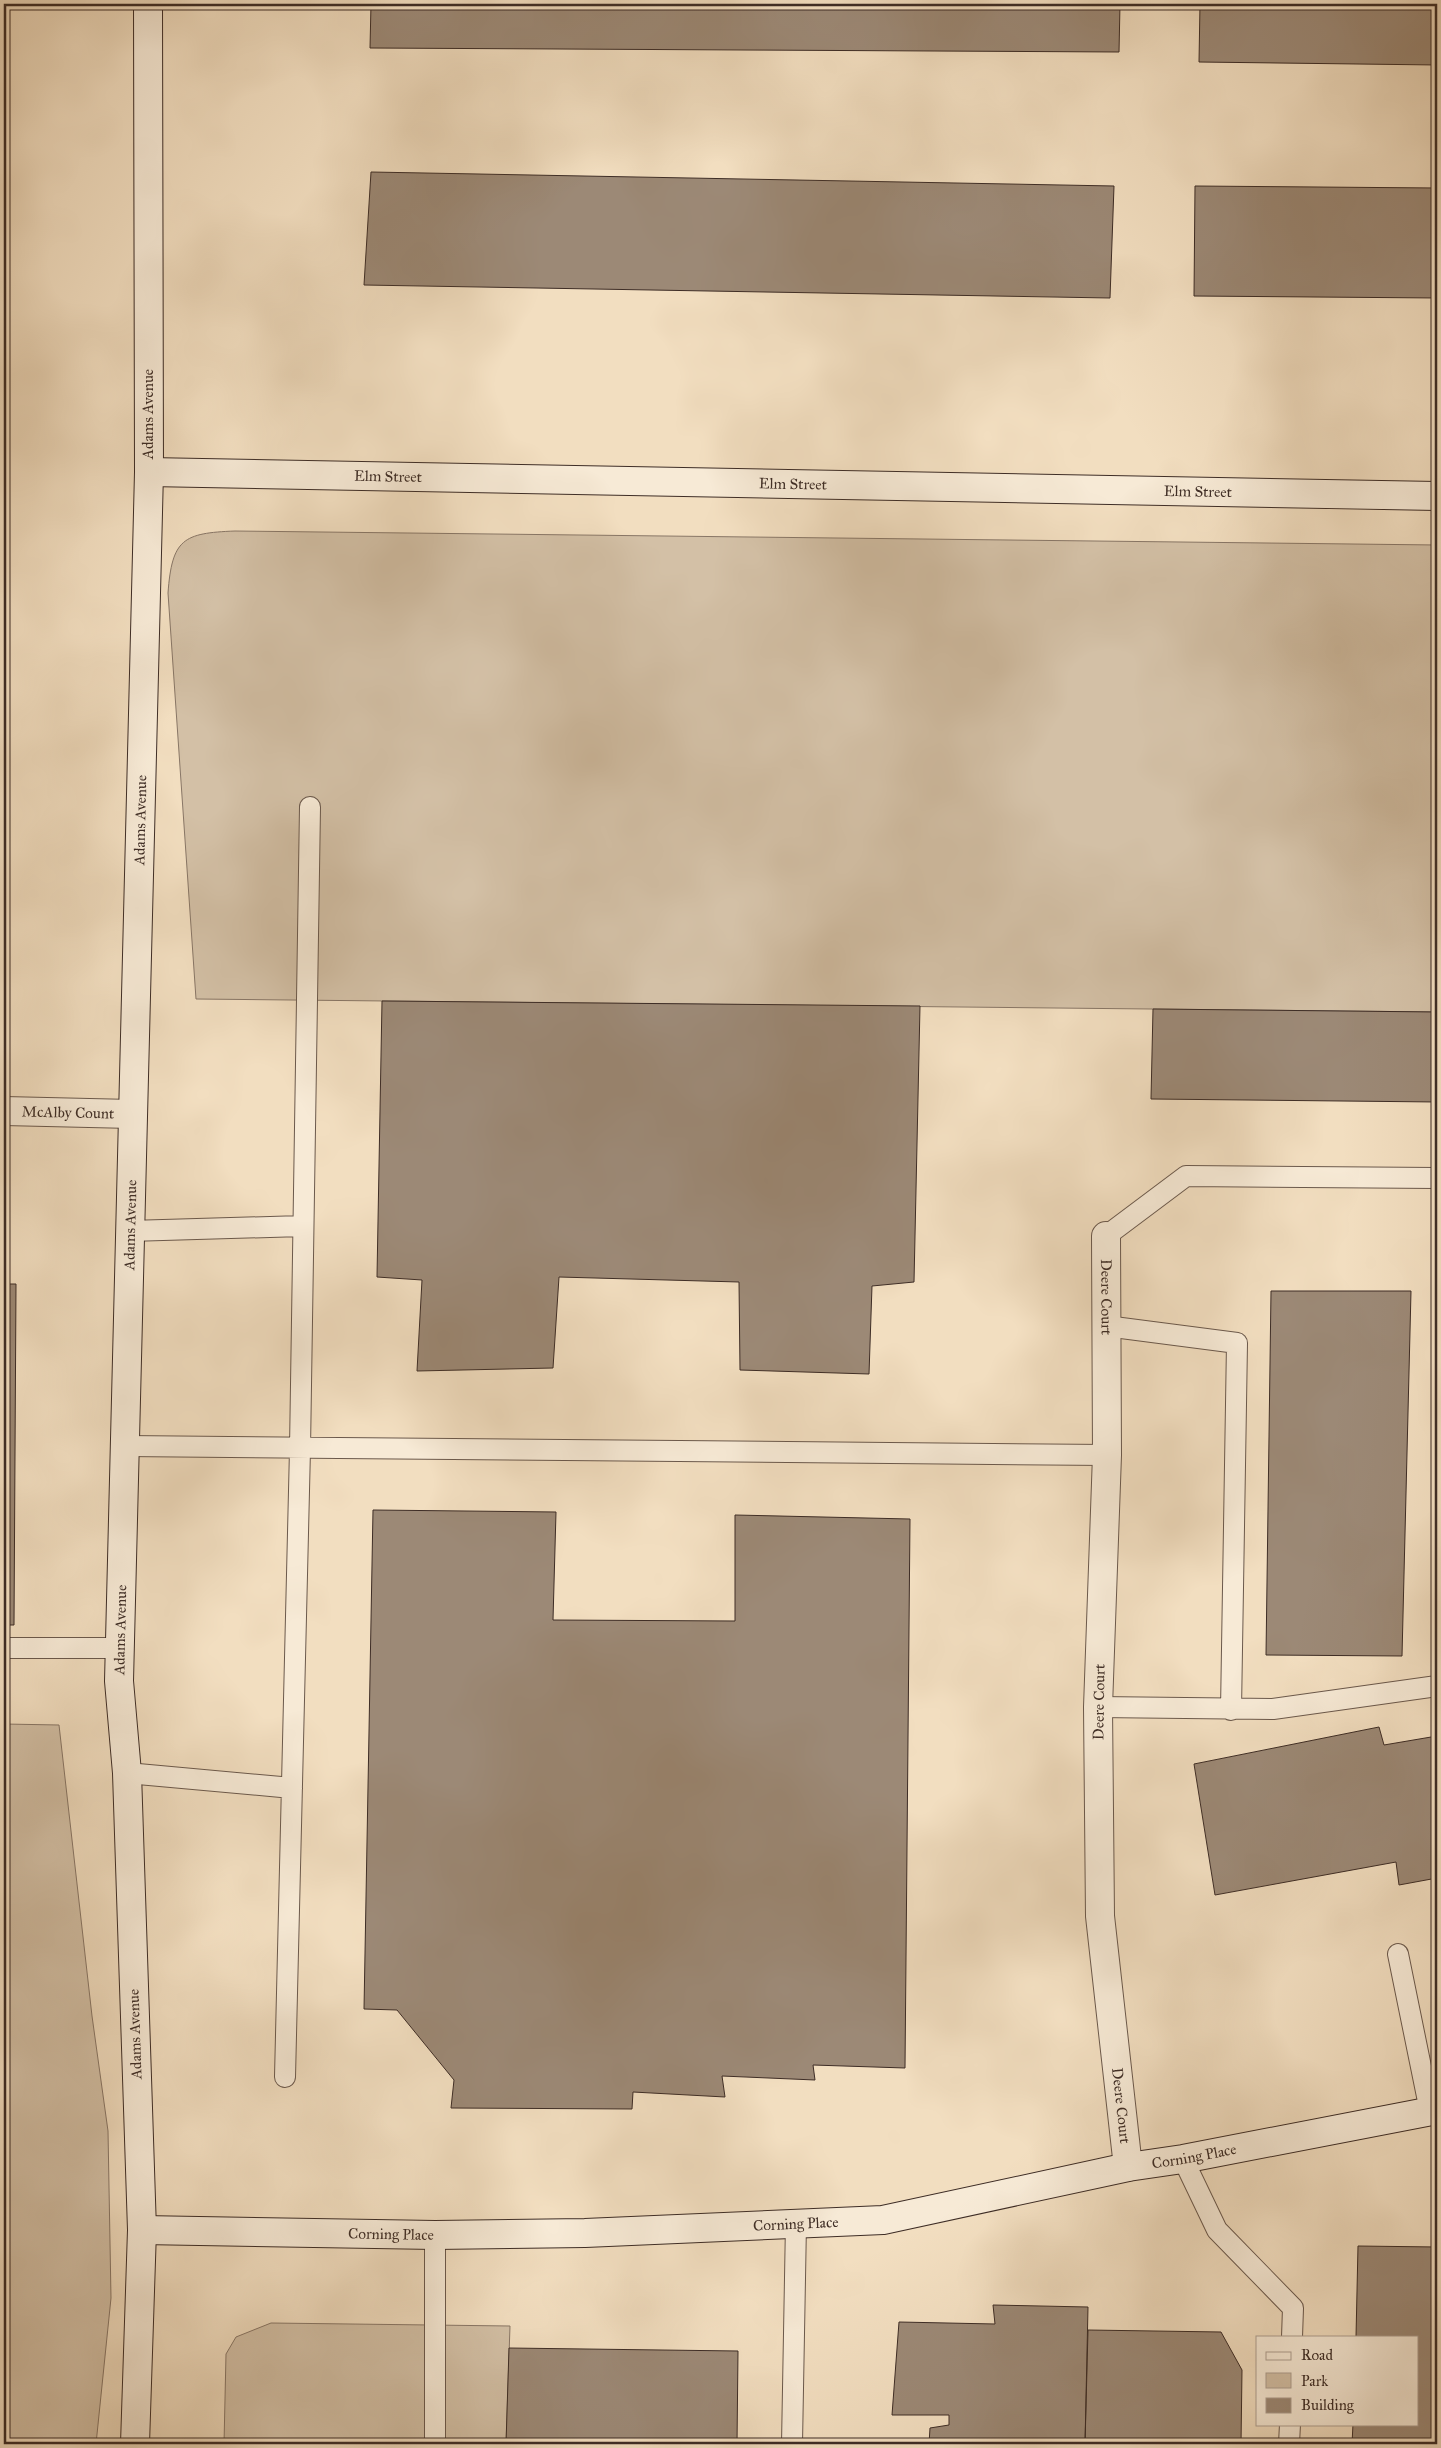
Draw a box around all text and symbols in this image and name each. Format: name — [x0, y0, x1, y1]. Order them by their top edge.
street label: Adams Avenue — [139, 369, 157, 460]
street label: Elm Street — [354, 467, 423, 486]
street label: Elm Street — [759, 474, 828, 494]
street label: Elm Street — [1164, 482, 1233, 501]
street label: Adams Avenue — [130, 775, 150, 866]
street label: McAlby Count — [21, 1102, 115, 1123]
street label: Adams Avenue — [120, 1179, 140, 1271]
street label: Deere Court — [1097, 1259, 1115, 1336]
street label: Adams Avenue — [110, 1584, 130, 1676]
street label: Deere Court — [1089, 1663, 1109, 1740]
street label: Adams Avenue — [124, 1989, 146, 2080]
street label: Deere Court — [1108, 2067, 1134, 2145]
street label: Corning Place — [1151, 2140, 1238, 2172]
street label: Corning Place — [753, 2213, 839, 2235]
street label: Corning Place — [348, 2225, 434, 2244]
legend — [1256, 2336, 1418, 2426]
text: Road — [1301, 2346, 1333, 2364]
text: Park — [1301, 2372, 1328, 2390]
text: Building — [1301, 2396, 1355, 2414]

